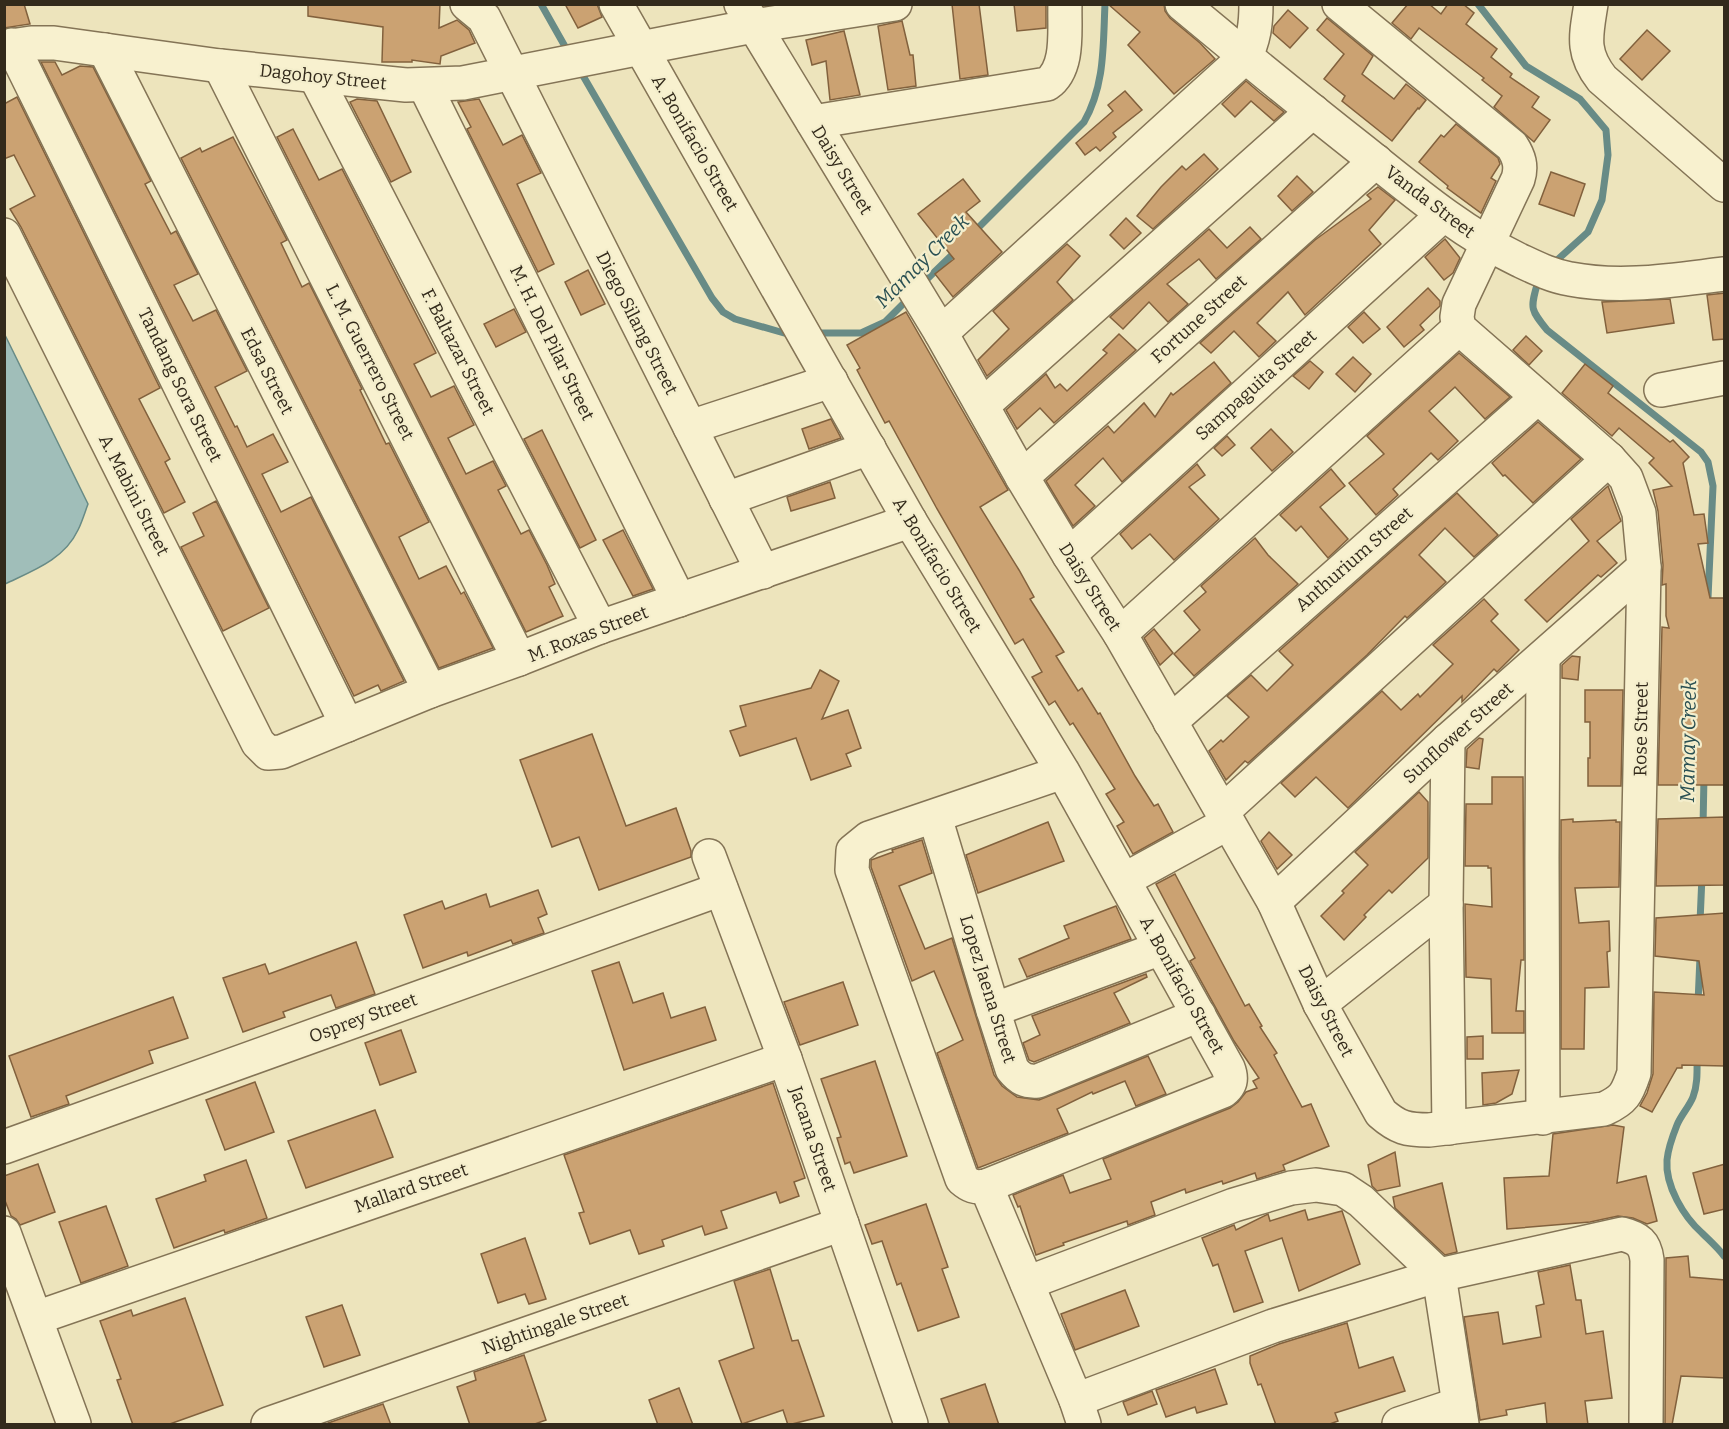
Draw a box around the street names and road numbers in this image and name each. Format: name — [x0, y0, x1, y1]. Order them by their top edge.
street label: Dagohoy Street — [258, 59, 388, 95]
street label: A. Bonifacio Street — [647, 71, 743, 216]
street label: Daisy Street — [807, 122, 877, 219]
street label: Vanda Street — [1381, 161, 1480, 243]
street label: Diego Silang Street — [591, 248, 683, 399]
street label: M. H. Del Pilar Street — [505, 262, 599, 425]
street label: Fortune Street — [1147, 270, 1252, 368]
street label: L. M. Guerrero Street — [321, 280, 419, 444]
street label: F. Baltazar Street — [417, 285, 500, 419]
street label: Tandang Sora Street — [133, 304, 227, 466]
street label: Edsa Street — [236, 324, 298, 418]
street label: Sampaguita Street — [1191, 325, 1321, 445]
street label: A. Mabini Street — [94, 431, 174, 560]
street label: A. Bonifacio Street — [888, 493, 986, 637]
street label: Anthurium Street — [1291, 502, 1418, 616]
street label: Daisy Street — [1054, 539, 1126, 636]
street label: M. Roxas Street — [525, 601, 652, 667]
street label: Sunflower Street — [1398, 677, 1518, 788]
street label: Rose Street — [1629, 681, 1653, 777]
street label: Lopez Jaena Street — [955, 912, 1021, 1066]
street label: A. Bonifacio Street — [1135, 912, 1229, 1058]
street label: Daisy Street — [1294, 961, 1359, 1061]
street label: Osprey Street — [306, 988, 421, 1048]
street label: Jacana Street — [784, 1083, 841, 1195]
street label: Mallard Street — [352, 1158, 471, 1218]
street label: Nightingale Street — [479, 1289, 631, 1359]

